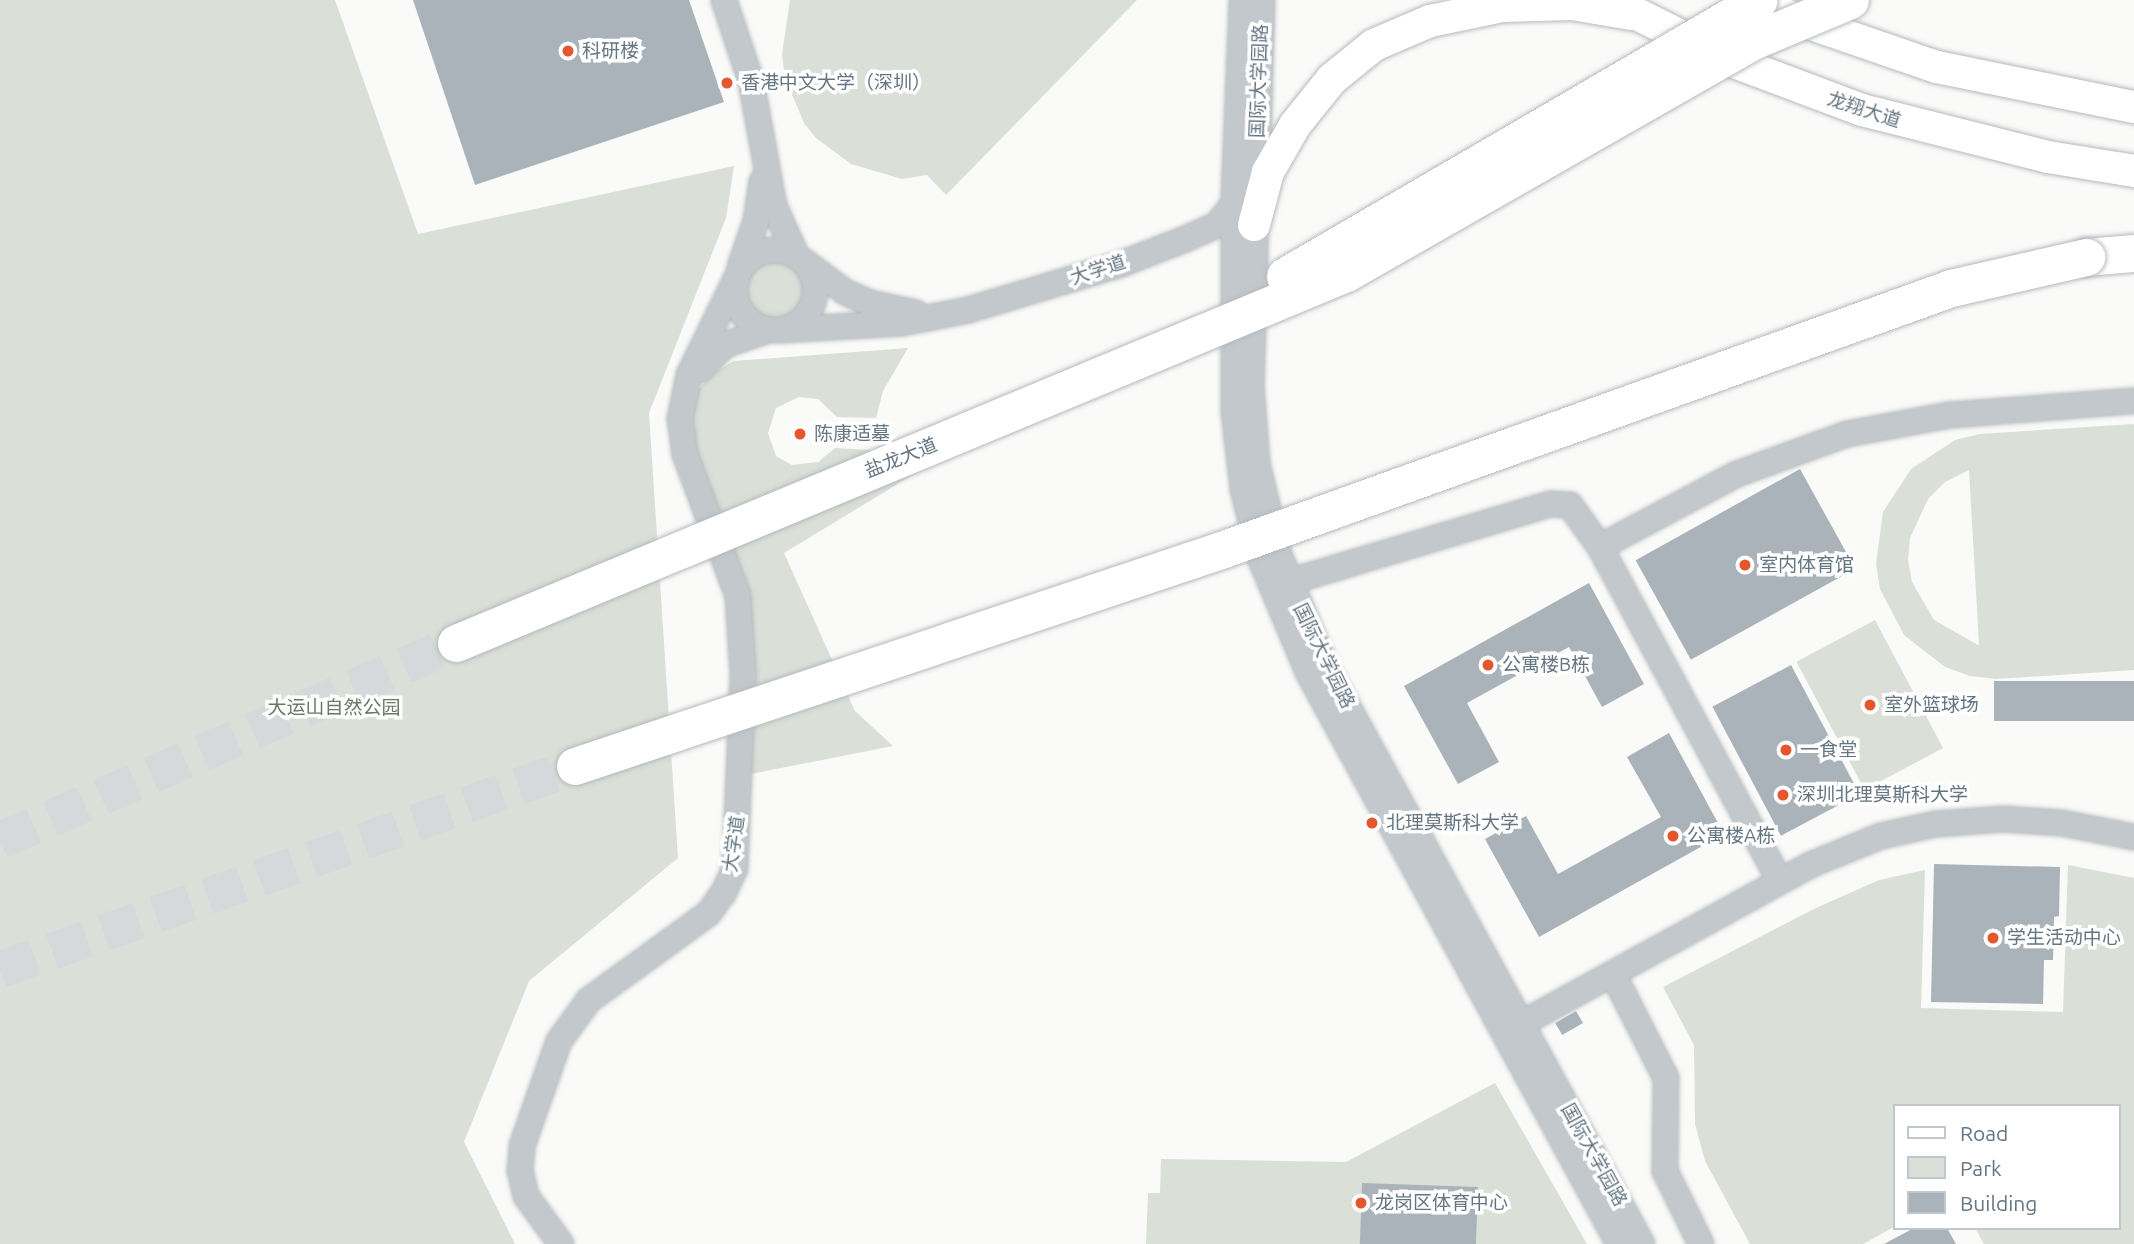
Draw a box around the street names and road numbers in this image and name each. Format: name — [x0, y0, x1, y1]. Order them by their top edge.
street label: 国际大学园路 — [1246, 24, 1272, 138]
street label: 龙翔大道 — [1824, 87, 1904, 133]
street label: 大学道 — [1067, 250, 1129, 290]
street label: 盐龙大道 — [861, 433, 941, 483]
street label: 国际大学园路 — [1289, 600, 1359, 712]
street label: 大学道 — [719, 814, 749, 874]
street label: 国际大学园路 — [1556, 1100, 1632, 1210]

